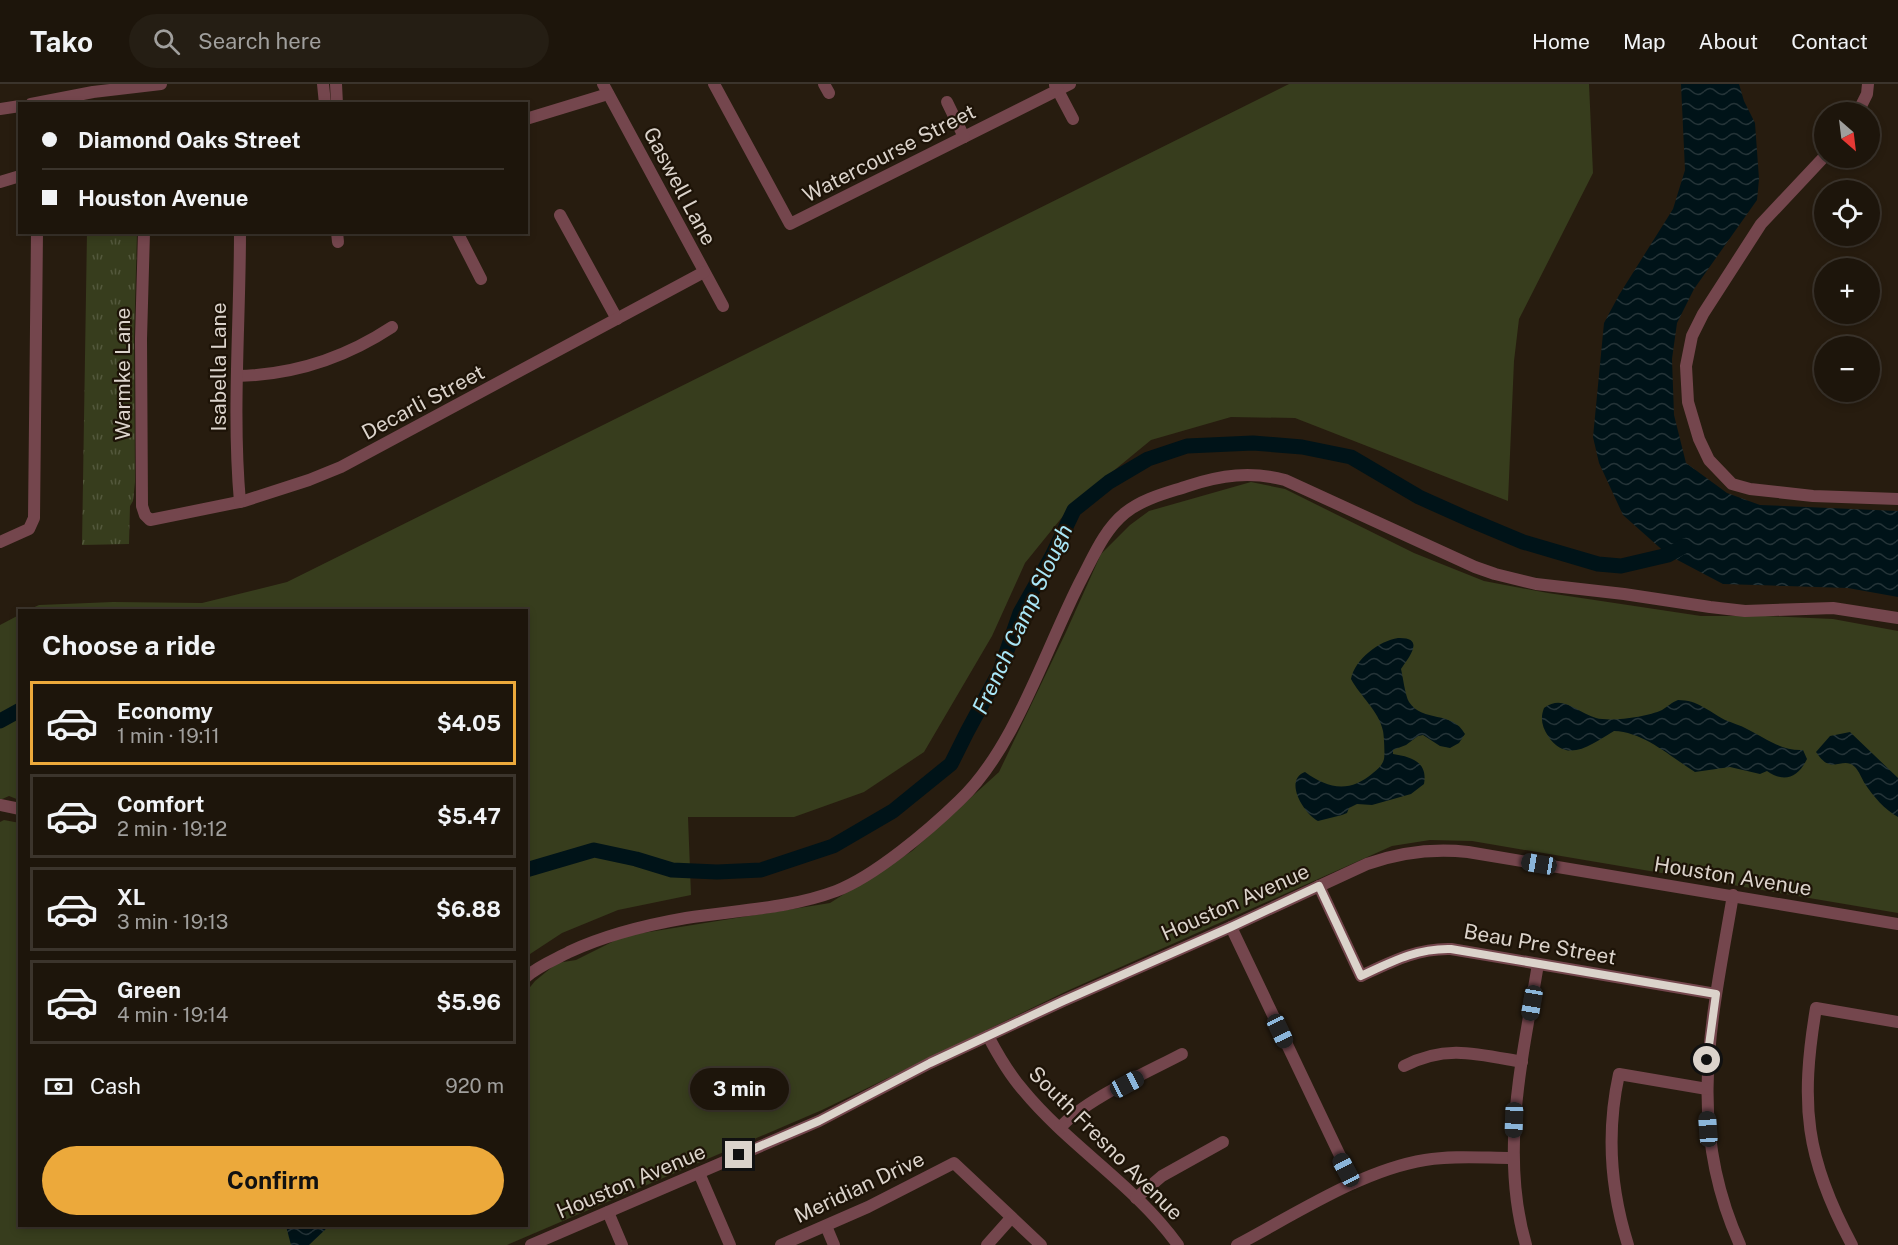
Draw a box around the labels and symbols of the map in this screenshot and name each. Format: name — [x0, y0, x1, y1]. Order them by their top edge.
street label: Watercourse Street — [798, 99, 980, 207]
north arrow — [1814, 102, 1880, 168]
street label: Gaswell Lane — [638, 123, 722, 249]
street label: Isabella Lane — [206, 302, 231, 432]
street label: Warmke Lane — [110, 308, 135, 440]
street label: Decarli Street — [357, 359, 489, 445]
water label: French Camp Slough — [967, 520, 1077, 718]
street label: Houston Avenue — [1652, 851, 1814, 901]
car — [1520, 852, 1558, 876]
street label: Houston Avenue — [1157, 858, 1313, 946]
street label: Beau Pre Street — [1462, 918, 1618, 970]
car — [1520, 984, 1544, 1022]
car — [1264, 1011, 1296, 1051]
route start — [1693, 1046, 1720, 1073]
street label: South Fresno Avenue — [1024, 1061, 1188, 1225]
callout: 3 min — [690, 1068, 789, 1110]
car — [1107, 1068, 1147, 1100]
car — [1504, 1102, 1524, 1138]
car — [1698, 1110, 1718, 1148]
street label: Houston Avenue — [553, 1138, 709, 1224]
route end — [725, 1141, 752, 1168]
street label: Meridian Drive — [790, 1146, 928, 1228]
car — [1330, 1150, 1362, 1190]

